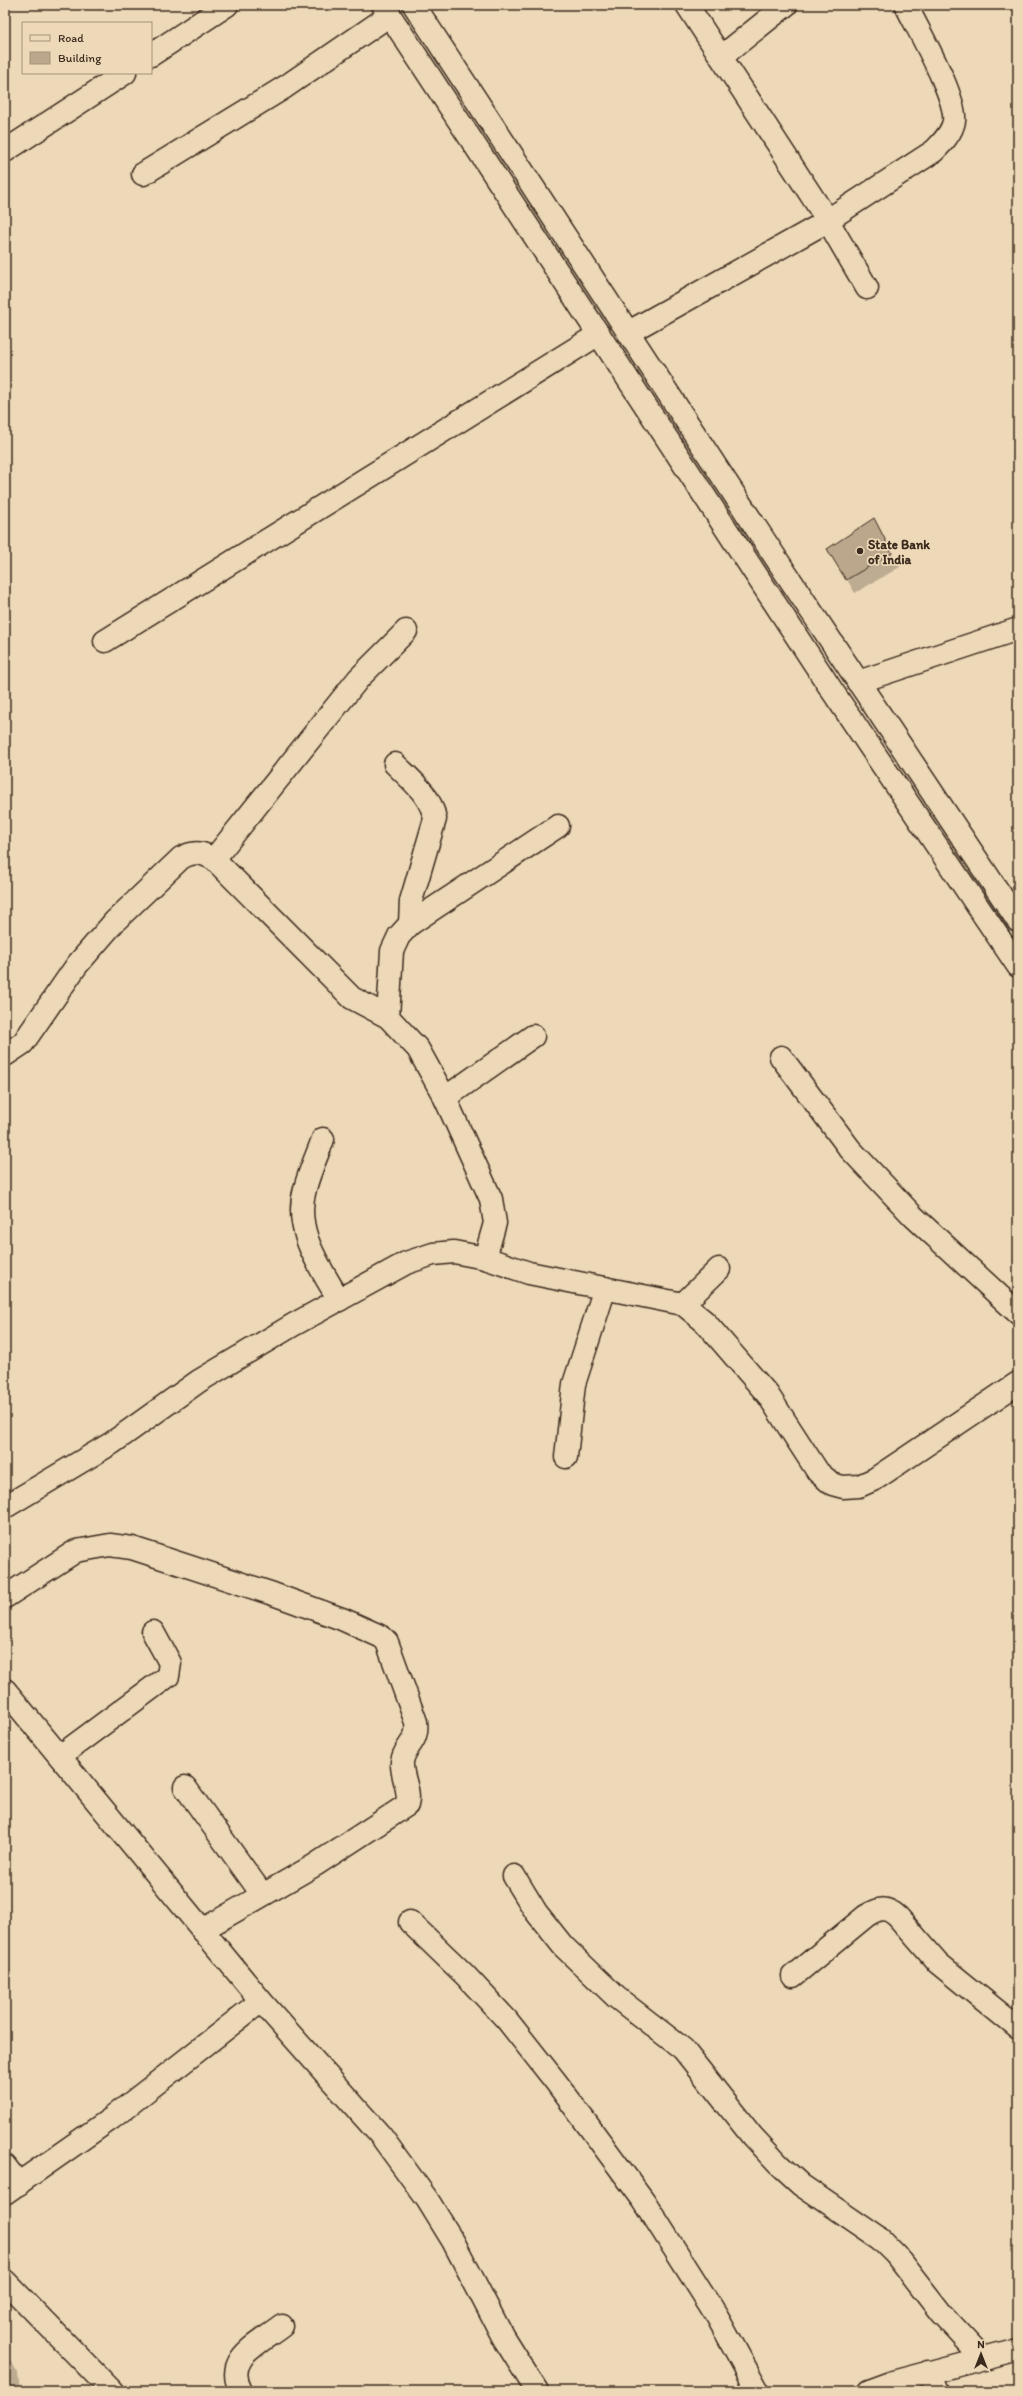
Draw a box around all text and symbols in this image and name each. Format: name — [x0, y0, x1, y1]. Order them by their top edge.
legend — [22, 22, 152, 74]
text: Road — [58, 31, 84, 45]
text: Building — [58, 51, 102, 65]
place label: State Bank of India — [868, 537, 930, 567]
marker: State Bank of India — [855, 546, 865, 556]
north arrow — [961, 2334, 1001, 2374]
text: N — [977, 2338, 985, 2351]

